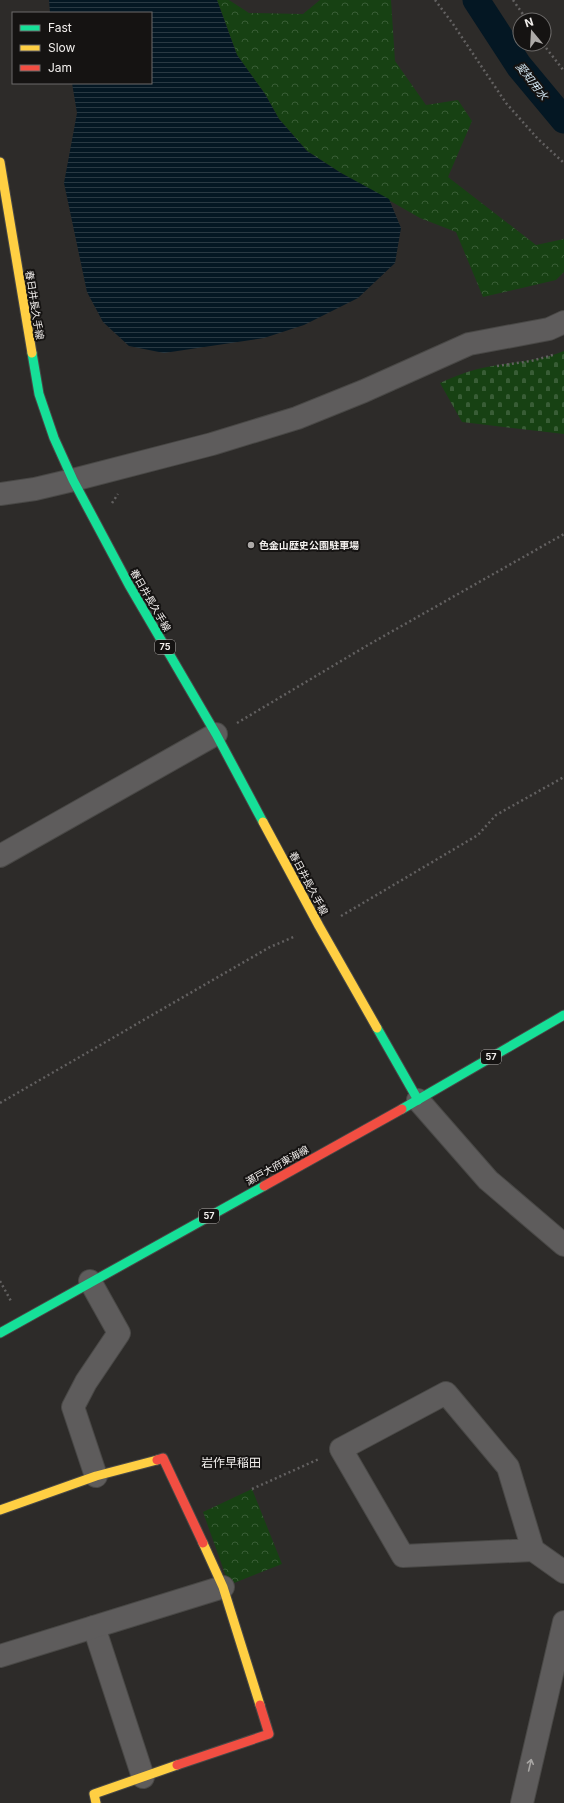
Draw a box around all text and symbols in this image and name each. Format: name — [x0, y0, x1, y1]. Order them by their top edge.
legend — [12, 12, 152, 84]
north arrow — [512, 12, 552, 52]
text: N — [523, 15, 535, 30]
text: Fast — [48, 20, 72, 35]
text: Slow — [48, 40, 76, 55]
water label: 愛知用水 — [513, 59, 552, 103]
text: Jam — [48, 60, 72, 75]
street label: 春日井長久手線 — [24, 269, 46, 341]
place label: 色金山歴史公園駐車場 — [259, 539, 359, 551]
marker: 色金山歴史公園駐車場 — [246, 540, 256, 550]
street label: 春日井長久手線 — [128, 567, 174, 633]
road number: 75 — [155, 640, 175, 654]
street label: 春日井長久手線 — [287, 849, 331, 917]
road number: 57 — [481, 1050, 501, 1064]
street label: 瀬戸大府東海線 — [243, 1143, 311, 1187]
road number: 57 — [199, 1209, 219, 1223]
district label: 岩作早稲田 — [201, 1455, 261, 1470]
one-way arrow — [527, 1759, 535, 1772]

